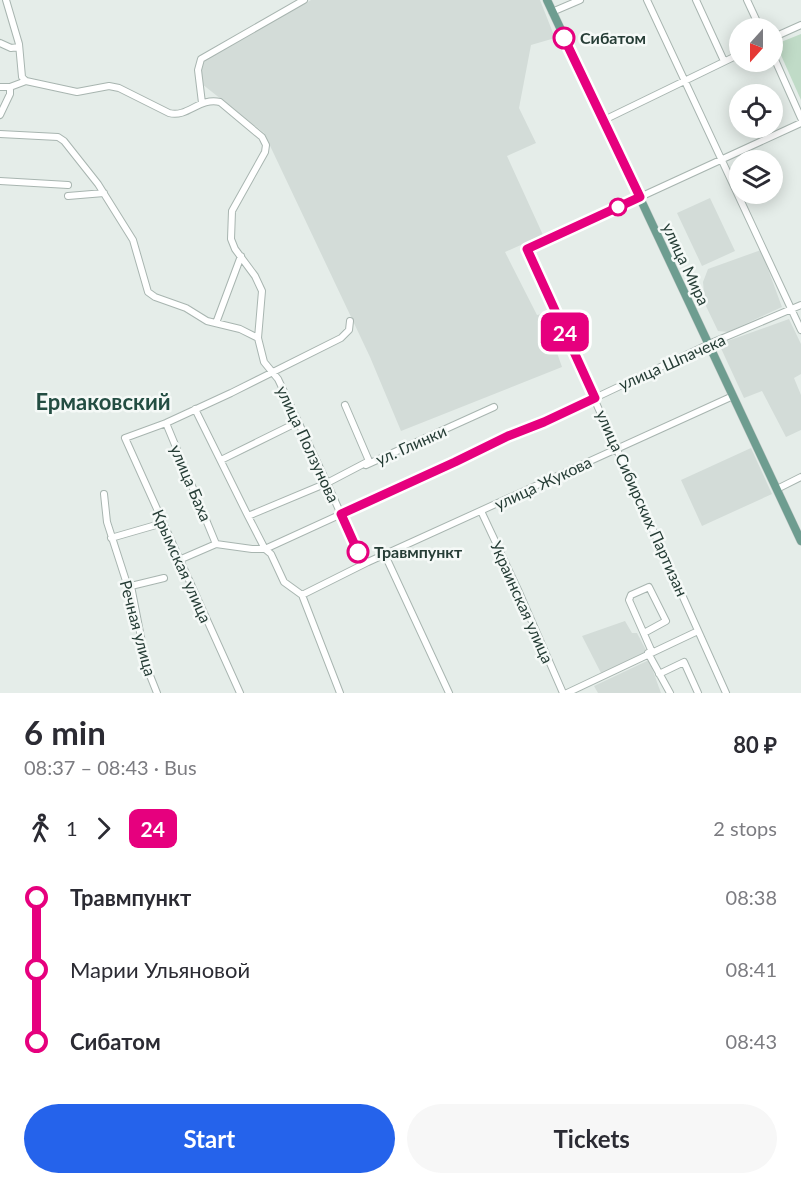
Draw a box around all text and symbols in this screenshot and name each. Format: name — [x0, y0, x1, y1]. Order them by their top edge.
north arrow — [729, 18, 783, 72]
map controls — [729, 18, 783, 204]
marker: Сибатом — [553, 27, 575, 49]
place label: Сибатом — [580, 28, 646, 47]
button: locate — [729, 84, 783, 138]
button: layers — [729, 150, 783, 204]
unlabelled marker — [609, 198, 627, 216]
street label: улица Мира — [659, 220, 714, 308]
line badge: 24 — [538, 312, 592, 352]
text: 24 — [553, 320, 577, 345]
street label: улица Шпачека — [615, 330, 728, 394]
street label: улица Ползунова — [273, 382, 344, 505]
district label: Ермаковский — [35, 388, 171, 415]
street label: улица Сибирских Партизан — [593, 407, 692, 599]
street label: ул. Глинки — [373, 421, 449, 469]
street label: улица Баха — [167, 442, 216, 524]
street label: улица Жукова — [491, 452, 594, 513]
street label: Крымская улица — [149, 506, 216, 625]
street label: Украинская улица — [487, 538, 558, 666]
marker: Травмпункт — [347, 541, 369, 563]
place label: Травмпункт — [374, 542, 463, 561]
street label: Речная улица — [117, 578, 160, 678]
text: 6 min — [24, 712, 106, 752]
text: 80 ₽ — [733, 731, 777, 758]
text: 08:37 – 08:43 · Bus — [24, 755, 197, 779]
icon: walk — [24, 812, 57, 845]
icon: forward — [87, 812, 120, 845]
text: 1 — [66, 816, 78, 840]
text: 24 — [141, 816, 165, 841]
text: 2 stops — [713, 816, 777, 840]
text: Травмпункт — [70, 884, 191, 911]
text: 08:38 — [726, 885, 777, 909]
text: Марии Ульяновой — [70, 956, 250, 983]
text: 08:41 — [726, 957, 777, 981]
text: Сибатом — [70, 1028, 161, 1055]
text: 08:43 — [726, 1029, 777, 1053]
button: Start — [24, 1104, 395, 1173]
button: Tickets — [407, 1104, 777, 1173]

